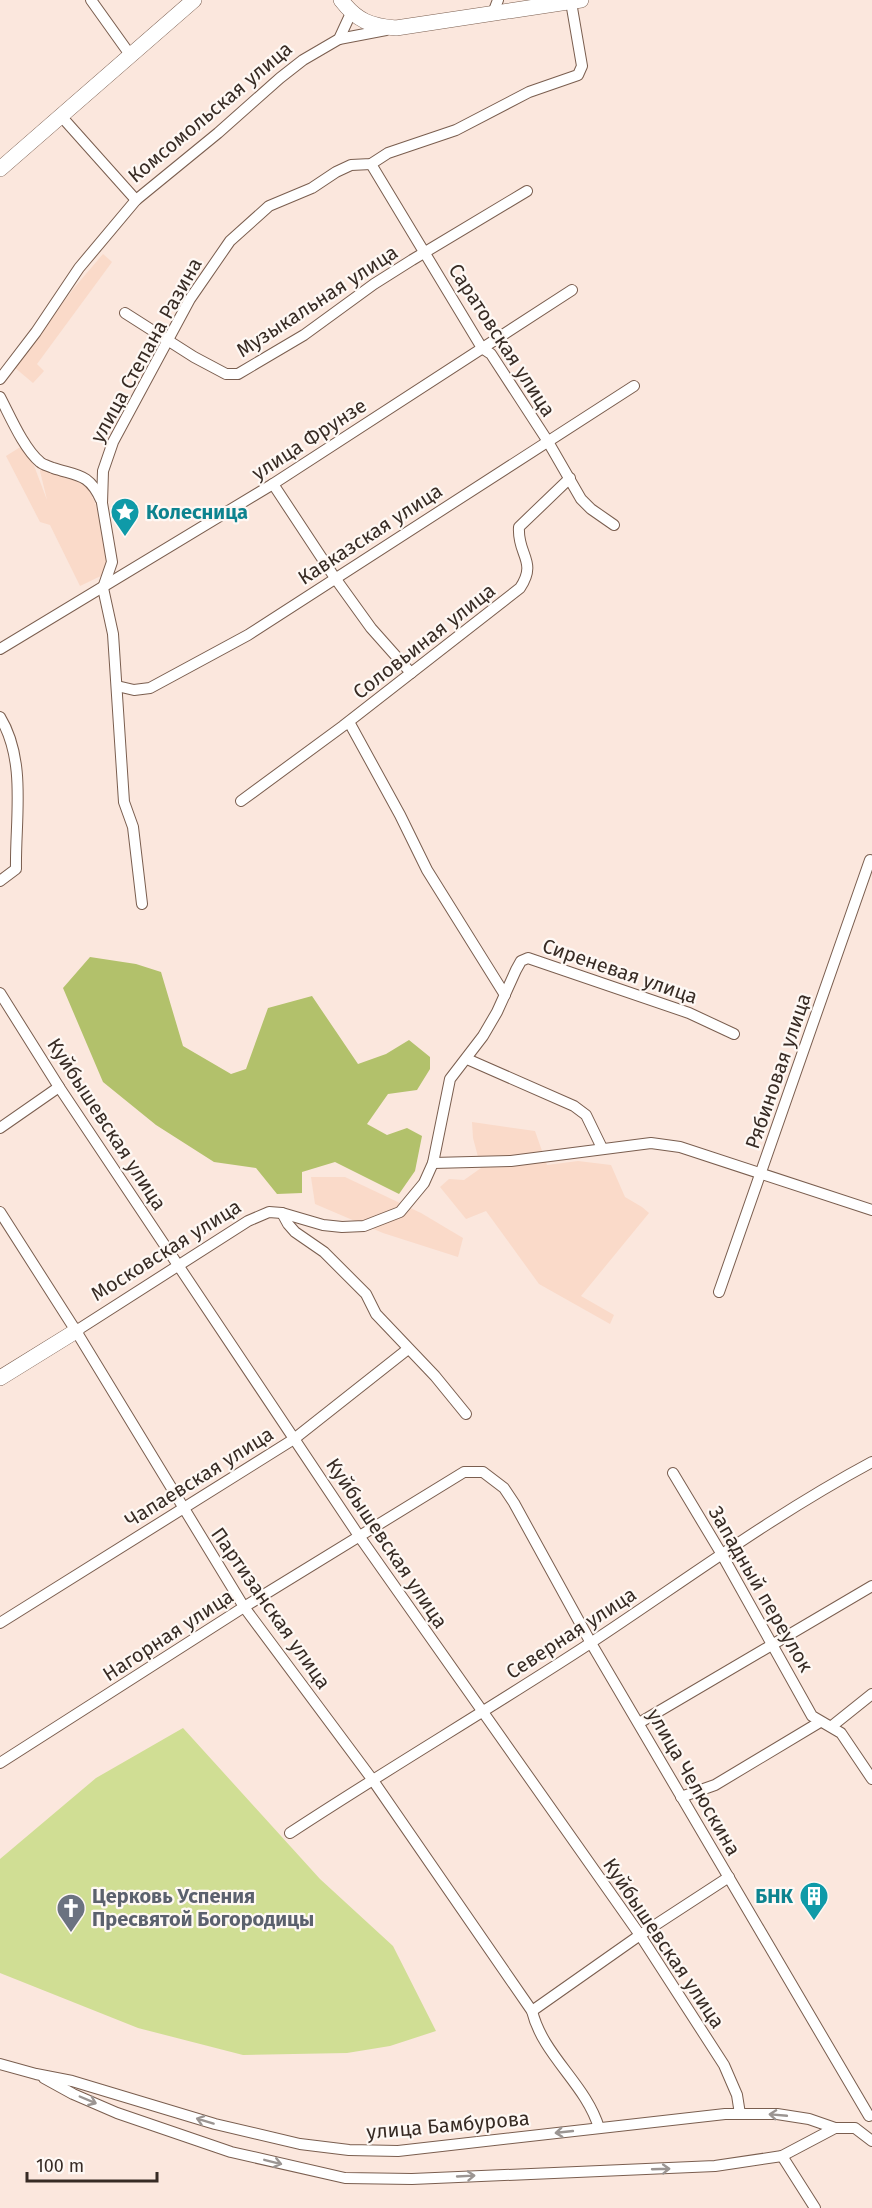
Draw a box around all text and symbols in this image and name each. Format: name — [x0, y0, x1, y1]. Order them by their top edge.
street label: Комсомольская улица — [123, 36, 297, 188]
street label: Музыкальная улица — [232, 240, 402, 362]
street label: улица Степана Разина — [85, 253, 207, 447]
street label: Саратовская улица — [443, 259, 561, 421]
street label: улица Фрунзе — [247, 393, 371, 485]
street label: Кавказская улица — [293, 478, 447, 590]
place icon: Колесница — [109, 496, 141, 538]
place label: Колесница — [146, 500, 248, 524]
street label: Соловьиная улица — [348, 578, 500, 704]
street label: Сиреневая улица — [539, 933, 701, 1009]
street label: Рябиновая улица — [740, 990, 816, 1152]
street label: Куйбышевская улица — [42, 1033, 172, 1215]
street label: Московская улица — [87, 1194, 245, 1306]
street label: Чапаевская улица — [120, 1422, 278, 1532]
street label: Куйбышевская улица — [321, 1453, 453, 1633]
street label: Западный переулок — [704, 1502, 819, 1677]
street label: Партизанская улица — [206, 1523, 336, 1693]
street label: Северная улица — [501, 1582, 641, 1684]
street label: Нагорная улица — [98, 1584, 238, 1686]
street label: улица Челюскина — [642, 1704, 746, 1860]
street label: Куйбышевская улица — [598, 1853, 730, 2033]
building icon: БНК — [798, 1880, 830, 1922]
place label: Церковь Успения Пресвятой Богородицы — [92, 1884, 314, 1931]
place label: БНК — [755, 1884, 794, 1908]
church icon: Церковь Успения Пресвятой Богородицы — [55, 1892, 87, 1934]
one-way arrow — [79, 2095, 97, 2107]
street label: улица Бамбурова — [365, 2106, 531, 2144]
one-way arrow — [769, 2109, 789, 2120]
one-way arrow — [196, 2115, 215, 2126]
one-way arrow — [554, 2127, 574, 2138]
scale bar — [27, 2145, 158, 2183]
text: 100 m — [36, 2155, 84, 2177]
one-way arrow — [263, 2157, 282, 2169]
one-way arrow — [651, 2163, 671, 2174]
one-way arrow — [456, 2171, 476, 2182]

